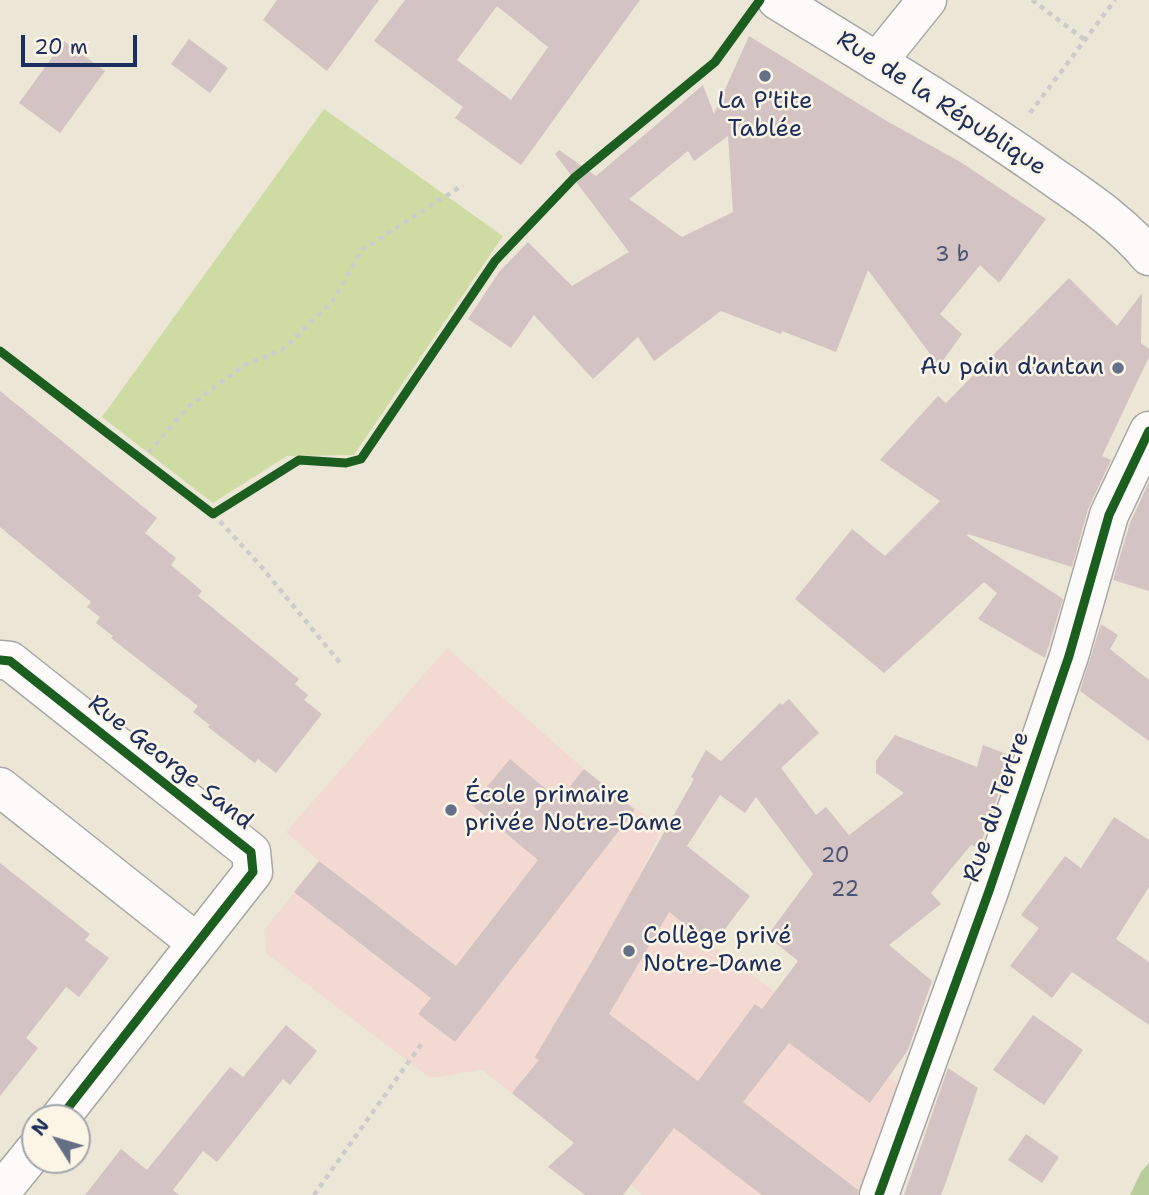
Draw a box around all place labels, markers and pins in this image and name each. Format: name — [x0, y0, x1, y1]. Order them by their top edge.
marker: La P'tite Tablée — [757, 68, 773, 84]
place label: La P'tite Tablée — [717, 88, 813, 144]
place label: Au pain d'antan — [920, 354, 1104, 382]
marker: Au pain d'antan — [1110, 360, 1126, 376]
place label: École primaire privée Notre-Dame — [465, 782, 683, 838]
marker: École primaire privée Notre-Dame — [443, 802, 459, 818]
place label: Collège privé Notre-Dame — [643, 923, 792, 979]
marker: Collège privé Notre-Dame — [621, 943, 637, 959]

